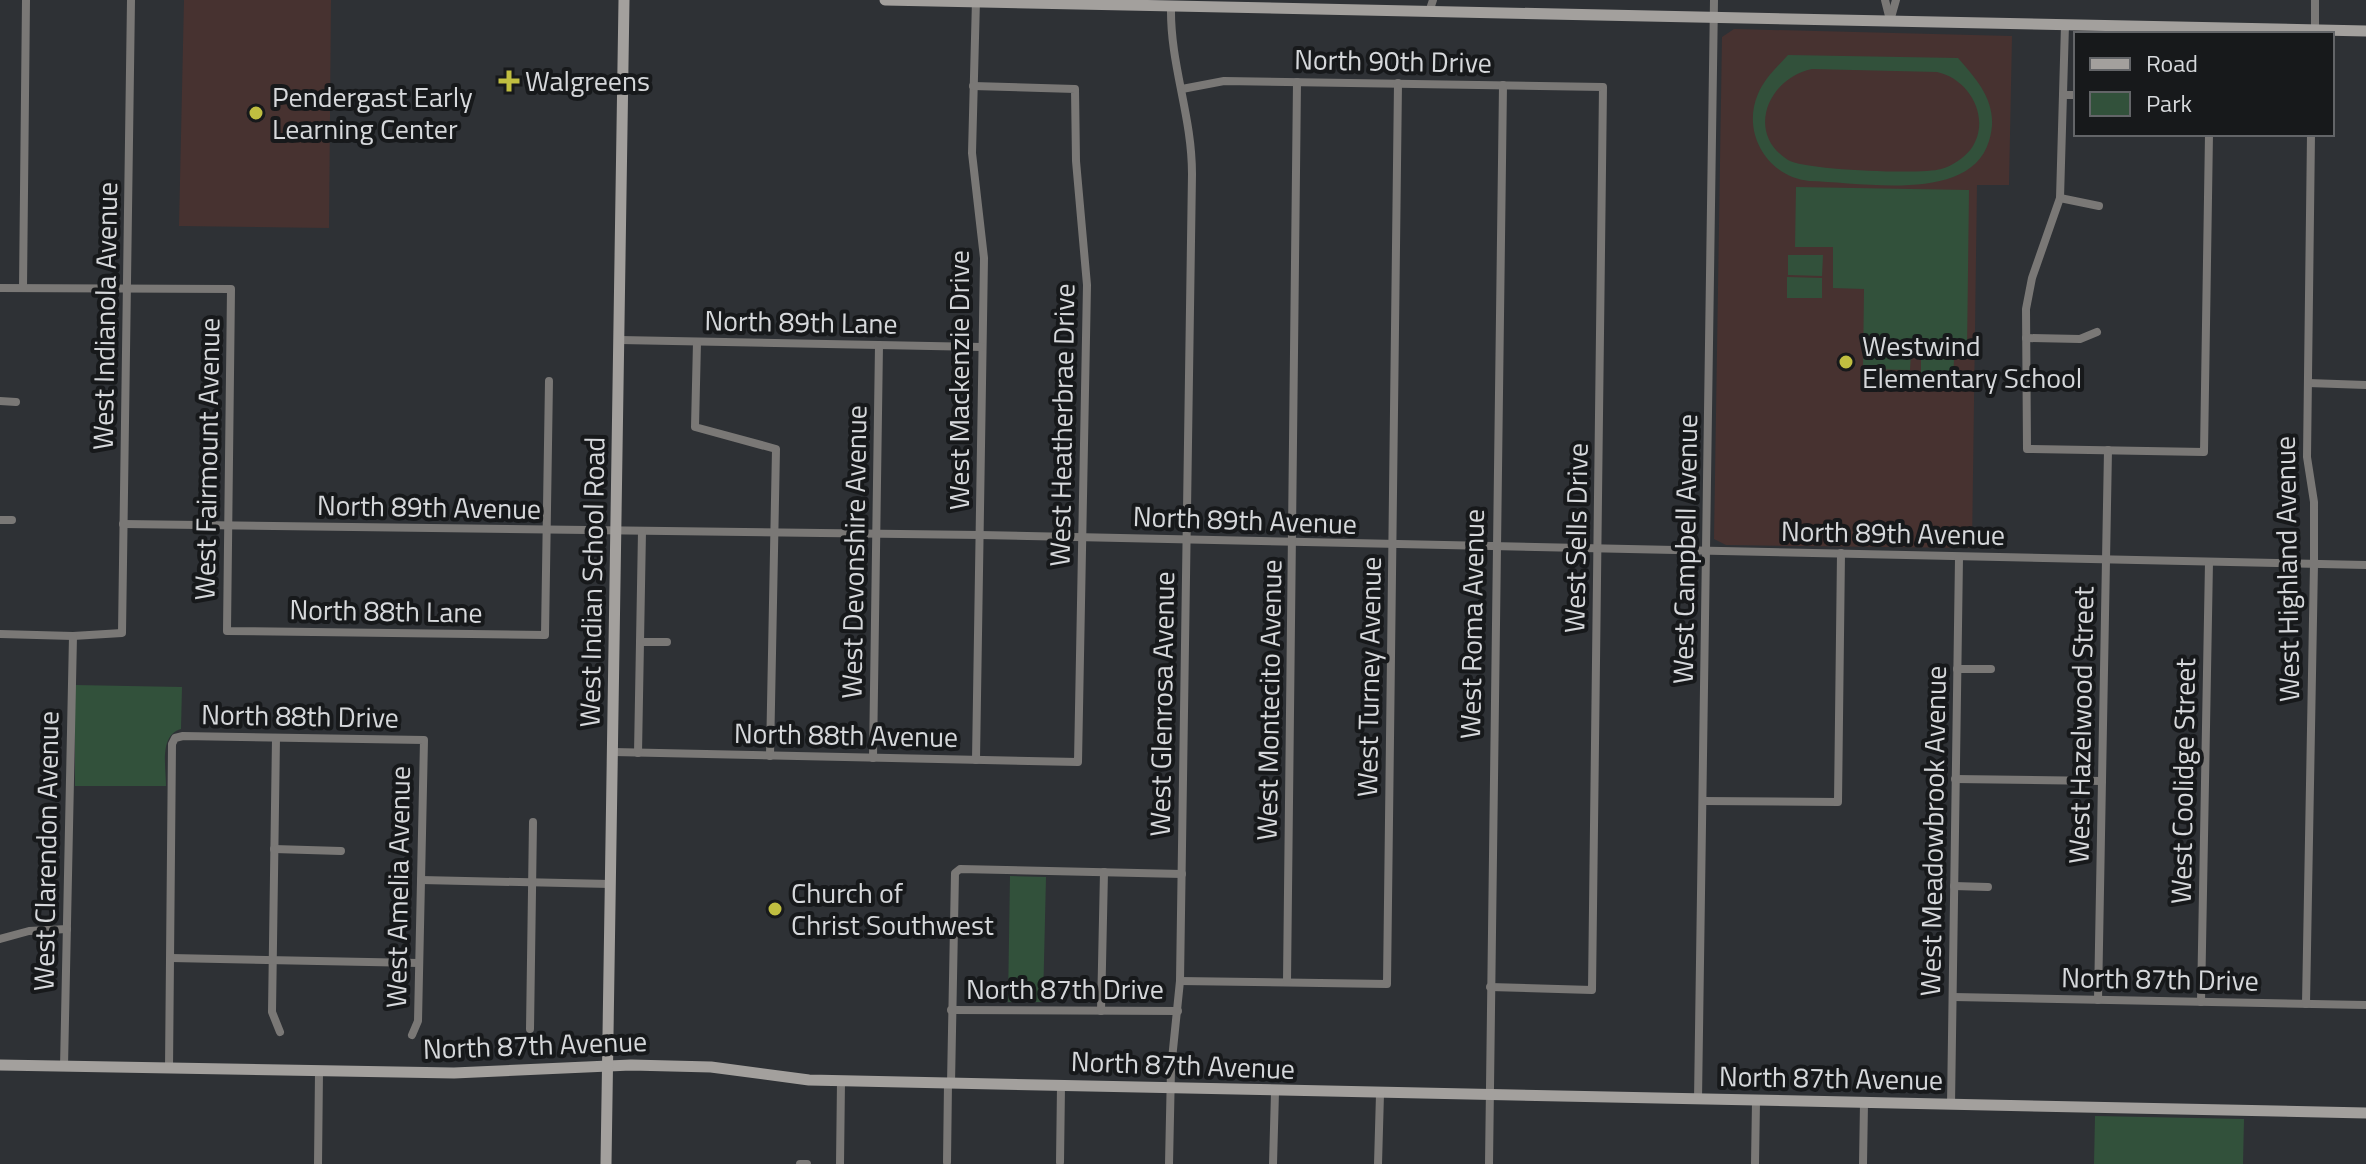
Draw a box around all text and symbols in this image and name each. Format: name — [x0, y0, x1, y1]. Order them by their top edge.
legend — [2074, 32, 2334, 136]
street label: North 90th Drive — [1294, 37, 1492, 84]
text: Road — [2146, 45, 2198, 81]
place label: Walgreens — [525, 59, 650, 102]
marker: Walgreens — [500, 72, 518, 90]
place label: Pendergast Early Learning Center — [272, 75, 473, 150]
text: Park — [2146, 85, 2192, 121]
marker: Pendergast Early Learning Center — [247, 104, 265, 122]
street label: West Indianola Avenue — [81, 181, 128, 451]
street label: West Mackenzie Drive — [937, 250, 980, 510]
street label: West Heatherbrae Drive — [1038, 283, 1085, 567]
street label: North 89th Lane — [704, 298, 898, 345]
street label: West Fairmount Avenue — [183, 317, 230, 601]
place label: Westwind Elementary School — [1862, 324, 2082, 399]
marker: Westwind Elementary School — [1837, 353, 1855, 371]
street label: West Devonshire Avenue — [829, 405, 878, 699]
street label: West Campbell Avenue — [1661, 413, 1708, 685]
street label: West Indian School Road — [567, 436, 616, 728]
street label: West Highland Avenue — [2263, 436, 2310, 702]
street label: West Sells Drive — [1552, 443, 1599, 633]
street label: North 89th Avenue — [317, 483, 541, 530]
street label: North 89th Avenue — [1132, 494, 1358, 545]
street label: West Roma Avenue — [1448, 508, 1495, 740]
street label: North 89th Avenue — [1781, 509, 2005, 556]
street label: West Turney Avenue — [1345, 556, 1392, 798]
street label: West Montecito Avenue — [1245, 559, 1292, 841]
street label: West Glenrosa Avenue — [1138, 571, 1185, 837]
street label: West Hazelwood Street — [2057, 586, 2104, 864]
street label: North 88th Lane — [289, 587, 483, 634]
street label: West Coolidge Street — [2159, 657, 2206, 904]
street label: West Meadowbrook Avenue — [1908, 665, 1957, 997]
street label: North 88th Drive — [201, 692, 399, 739]
street label: West Clarendon Avenue — [22, 711, 69, 991]
street label: North 88th Avenue — [734, 711, 958, 758]
street label: West Amelia Avenue — [374, 766, 421, 1008]
place label: Church of Christ Southwest — [791, 871, 994, 946]
marker: Church of Christ Southwest — [766, 900, 784, 918]
street label: North 87th Drive — [2061, 955, 2259, 1002]
street label: North 87th Drive — [966, 967, 1164, 1010]
street label: North 87th Avenue — [422, 1019, 648, 1070]
street label: North 87th Avenue — [1070, 1039, 1296, 1090]
street label: North 87th Avenue — [1719, 1054, 1943, 1101]

